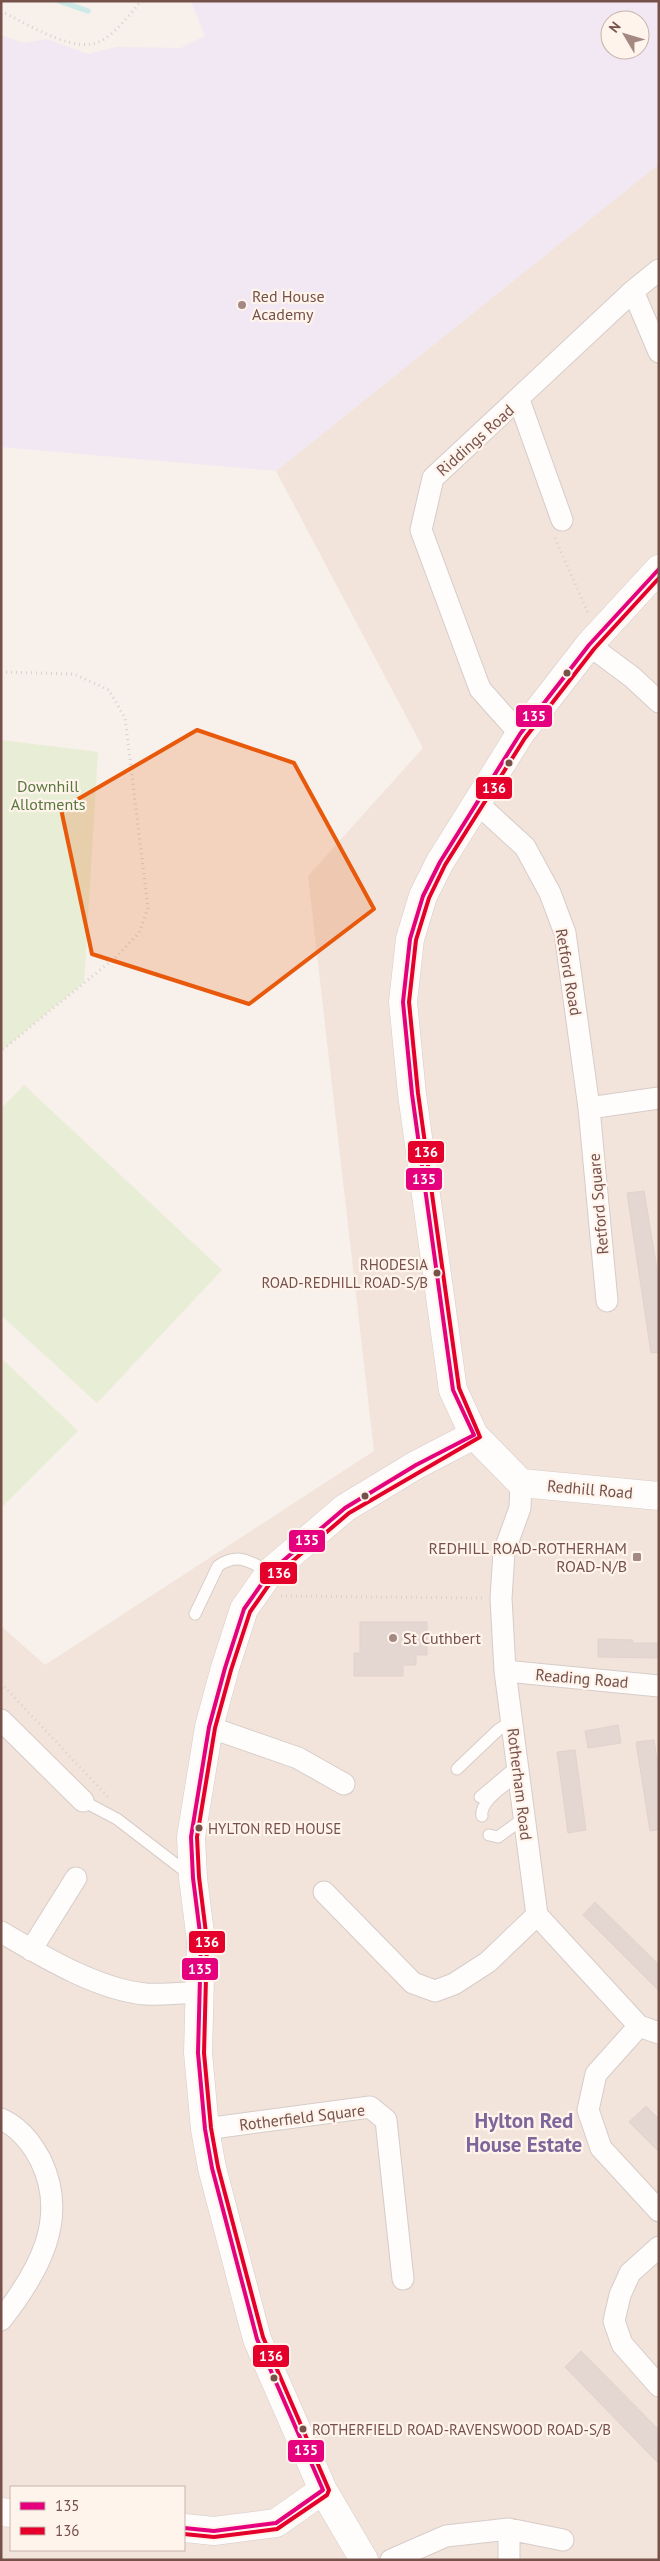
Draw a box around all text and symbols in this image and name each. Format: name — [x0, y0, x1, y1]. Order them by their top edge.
north arrow — [600, 10, 650, 60]
text: N — [605, 18, 625, 36]
place label: Red House Academy — [252, 286, 325, 324]
marker: Red House Academy — [236, 299, 248, 311]
street label: Riddings Road — [432, 400, 518, 480]
unlabelled marker — [562, 668, 572, 678]
line badge: 135 — [515, 704, 553, 728]
text: 135 — [522, 707, 546, 725]
unlabelled marker — [504, 758, 514, 768]
park label: Downhill Allotments — [11, 776, 86, 814]
line badge: 136 — [475, 776, 513, 800]
text: 136 — [482, 779, 506, 797]
street label: Retford Road — [552, 927, 586, 1017]
line badge: 136 — [407, 1140, 445, 1164]
text: 136 — [414, 1143, 438, 1161]
street label: Retford Square — [584, 1153, 612, 1255]
line badge: 135 — [405, 1167, 443, 1191]
text: 135 — [412, 1170, 436, 1188]
place label: RHODESIA ROAD-REDHILL ROAD-S/B — [262, 1255, 428, 1292]
marker: RHODESIA ROAD-REDHILL ROAD-S/B — [432, 1268, 442, 1278]
street label: Redhill Road — [546, 1475, 634, 1503]
unlabelled marker — [360, 1491, 370, 1501]
line badge: 135 — [288, 1529, 326, 1553]
text: 135 — [295, 1531, 319, 1549]
place label: REDHILL ROAD-ROTHERHAM ROAD-N/B — [428, 1538, 627, 1576]
marker: REDHILL ROAD-ROTHERHAM ROAD-N/B — [631, 1551, 643, 1563]
line badge: 136 — [259, 1561, 298, 1585]
text: 136 — [267, 1564, 291, 1582]
place label: St Cuthbert — [403, 1628, 482, 1648]
marker: St Cuthbert — [387, 1632, 399, 1644]
street label: Reading Road — [535, 1664, 629, 1692]
street label: Rotherham Road — [503, 1727, 537, 1841]
place label: HYLTON RED HOUSE — [208, 1819, 341, 1838]
marker: HYLTON RED HOUSE — [194, 1823, 204, 1833]
line badge: 136 — [188, 1930, 226, 1954]
text: 136 — [195, 1933, 219, 1951]
line badge: 135 — [181, 1957, 219, 1981]
text: 135 — [188, 1960, 212, 1978]
street label: Rotherfield Square — [238, 2099, 366, 2135]
district label: Hylton Red House Estate — [466, 2107, 582, 2158]
line badge: 136 — [252, 2344, 290, 2368]
text: 136 — [259, 2347, 283, 2365]
unlabelled marker — [269, 2373, 279, 2383]
place label: ROTHERFIELD ROAD-RAVENSWOOD ROAD-S/B — [312, 2420, 611, 2439]
marker: ROTHERFIELD ROAD-RAVENSWOOD ROAD-S/B — [298, 2424, 308, 2434]
line badge: 135 — [287, 2439, 325, 2463]
text: 135 — [294, 2441, 318, 2459]
legend — [10, 2486, 185, 2551]
text: 135 — [55, 2496, 80, 2515]
text: 136 — [55, 2521, 80, 2540]

